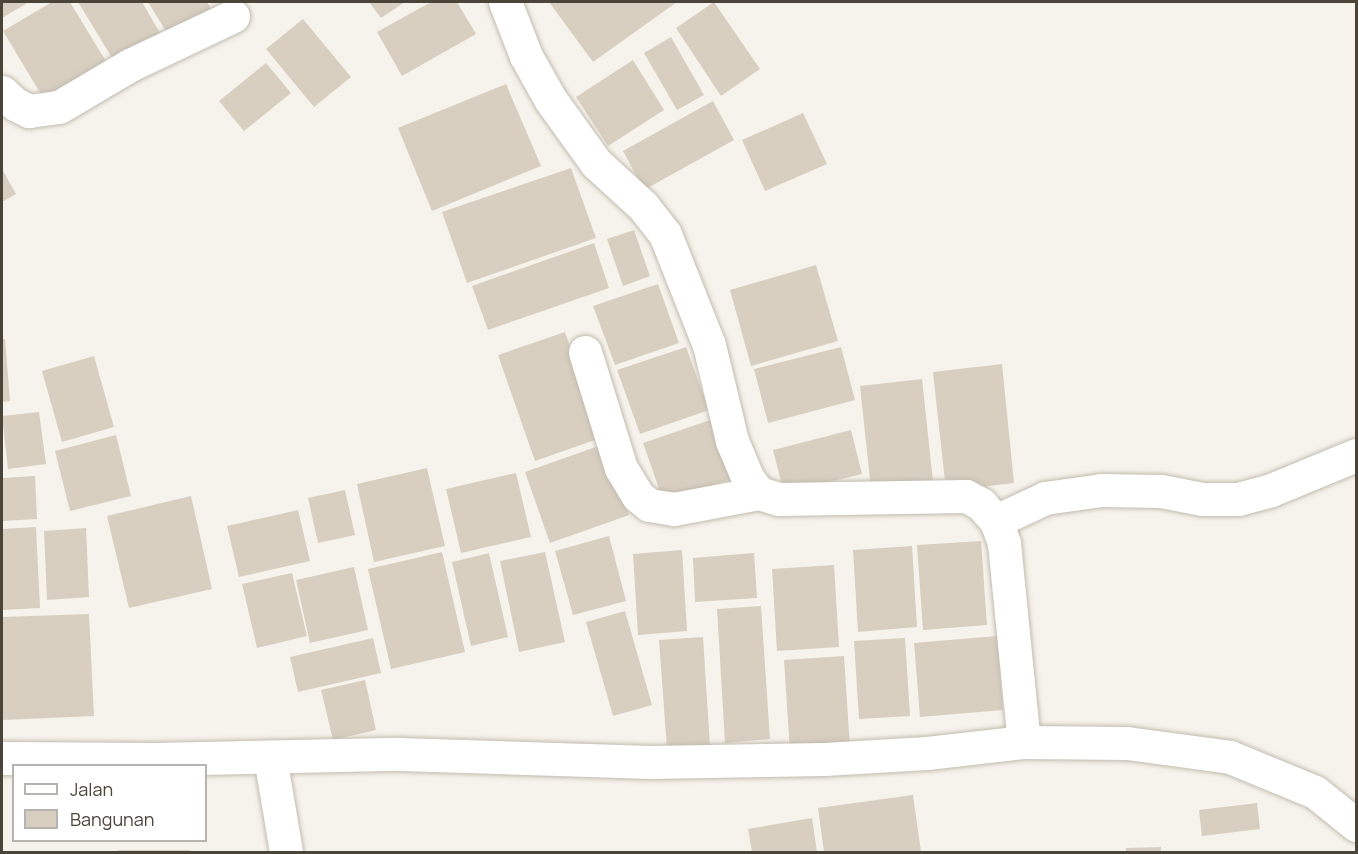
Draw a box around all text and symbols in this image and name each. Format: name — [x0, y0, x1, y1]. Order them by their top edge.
legend — [12, 764, 207, 842]
text: Jalan — [70, 777, 113, 801]
text: Bangunan — [70, 807, 154, 831]

